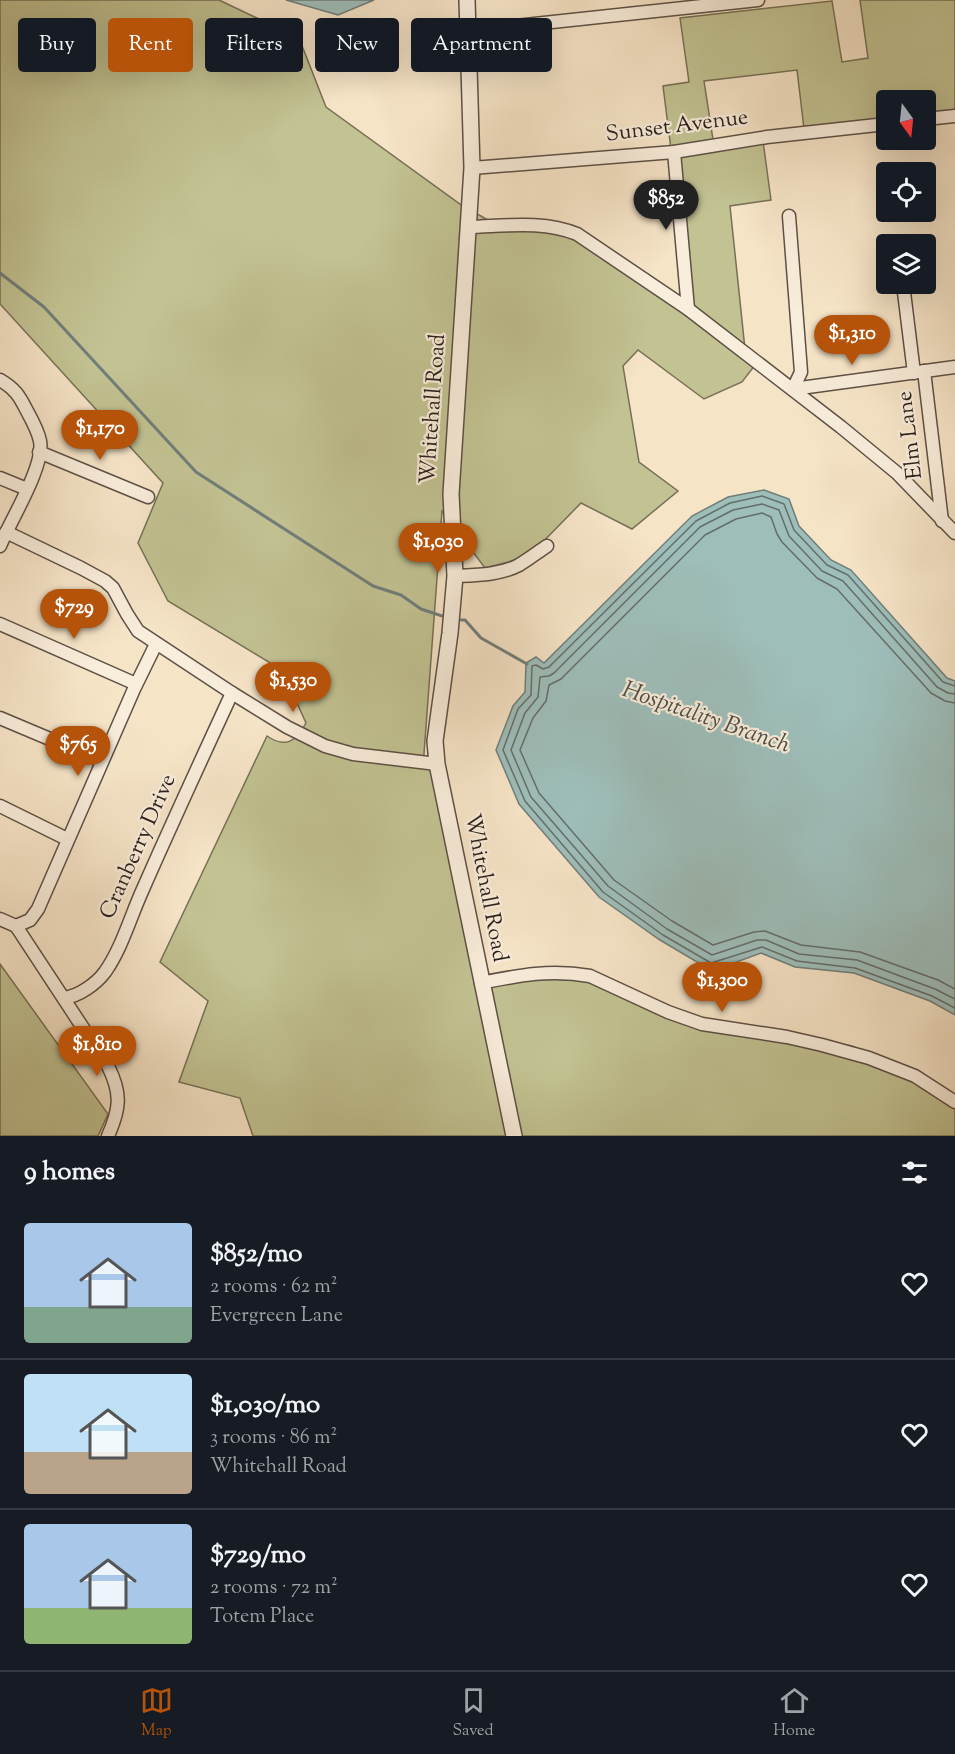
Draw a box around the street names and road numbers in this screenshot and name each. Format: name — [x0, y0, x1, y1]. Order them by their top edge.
street label: Sunset Avenue — [604, 102, 750, 152]
street label: Whitehall Road — [413, 333, 455, 485]
street label: Elm Lane — [890, 389, 932, 481]
street label: Cranberry Drive — [93, 769, 185, 925]
street label: Whitehall Road — [455, 811, 515, 965]

